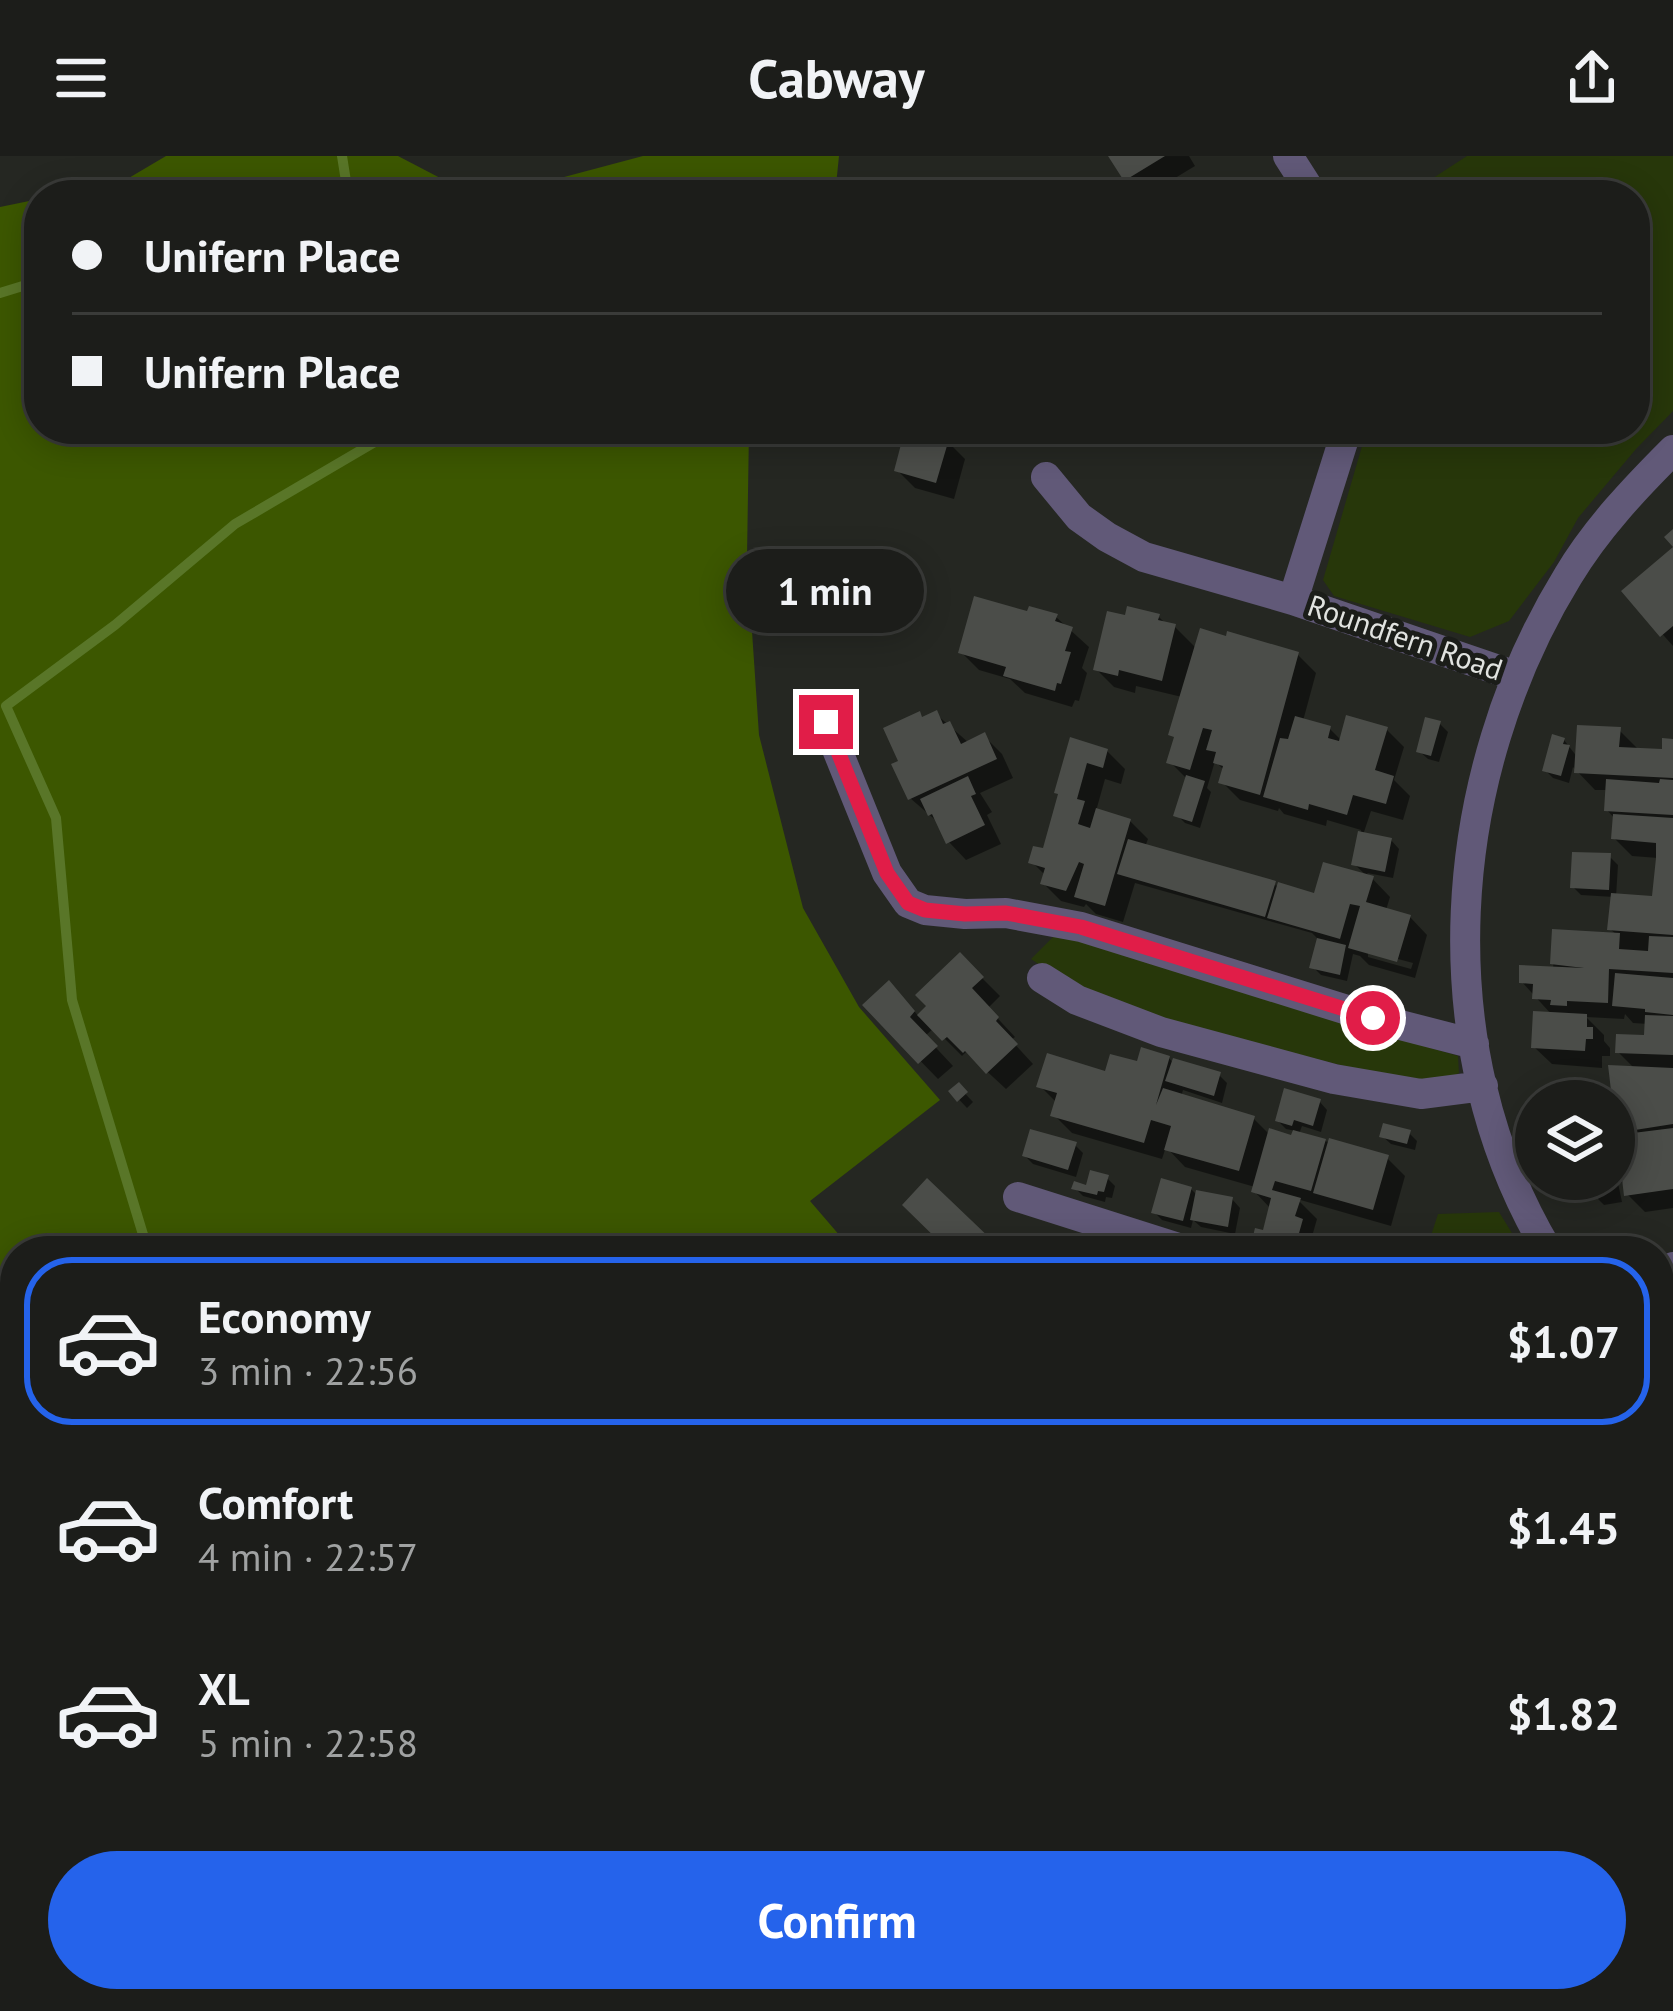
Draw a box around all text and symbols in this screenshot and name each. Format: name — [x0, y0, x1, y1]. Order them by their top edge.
text: Cabway — [748, 43, 925, 113]
icon: menu — [48, 45, 114, 111]
icon: share — [1559, 45, 1625, 111]
text: Unifern Place — [144, 226, 401, 284]
text: Unifern Place — [144, 342, 401, 400]
callout: 1 min — [727, 548, 925, 632]
text: 1 min — [777, 565, 873, 616]
street label: Roundfern Road — [1303, 585, 1508, 688]
route end — [799, 695, 853, 749]
route start — [1346, 991, 1400, 1045]
map controls — [1515, 1080, 1635, 1200]
button: layers — [1515, 1080, 1635, 1200]
icon: car — [54, 1287, 162, 1395]
text: Economy — [198, 1287, 371, 1345]
text: $1.07 — [1507, 1312, 1620, 1370]
text: 3 min · 22:56 — [198, 1345, 418, 1396]
icon: car — [54, 1473, 162, 1581]
text: Comfort — [198, 1473, 353, 1531]
text: $1.45 — [1507, 1498, 1620, 1556]
text: 4 min · 22:57 — [198, 1531, 418, 1582]
icon: car — [54, 1659, 162, 1767]
text: XL — [198, 1659, 250, 1717]
text: $1.82 — [1507, 1684, 1620, 1742]
text: 5 min · 22:58 — [198, 1717, 418, 1768]
button: Confirm — [48, 1851, 1626, 1989]

